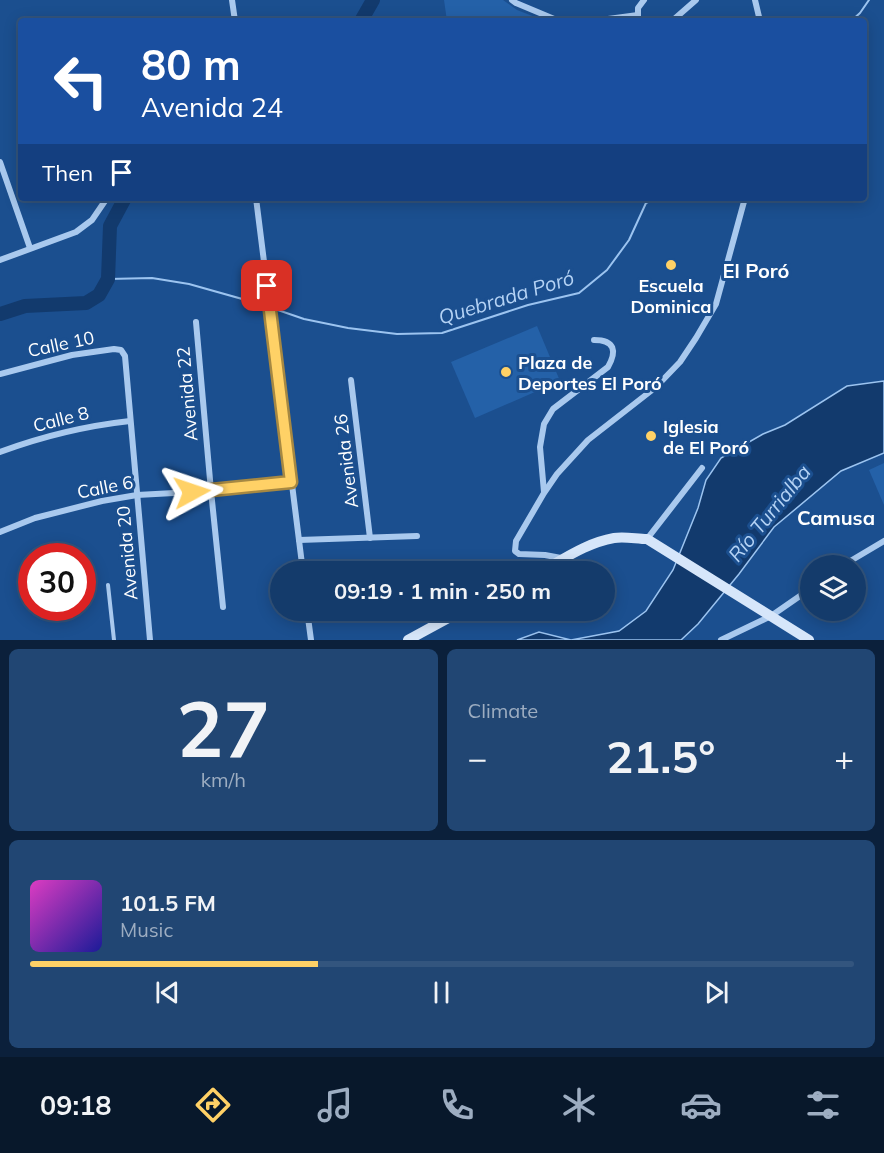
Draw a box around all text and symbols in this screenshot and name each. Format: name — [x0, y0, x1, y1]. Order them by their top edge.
text: 80 m — [141, 38, 241, 91]
icon: left — [42, 42, 120, 120]
text: Avenida 24 — [141, 90, 283, 124]
icon: arrive — [105, 156, 138, 189]
text: Then — [42, 159, 93, 187]
marker: Escuela Dominica — [664, 258, 678, 272]
district label: El Poró — [723, 258, 790, 283]
pin — [241, 260, 292, 311]
water label: Quebrada Poró — [435, 264, 577, 330]
icon: arrive — [250, 269, 283, 302]
place label: Escuela Dominica — [631, 274, 711, 318]
street label: Calle 10 — [26, 326, 96, 362]
street label: Avenida 22 — [171, 346, 203, 442]
place label: Plaza de Deportes El Poró — [518, 351, 662, 395]
marker: Plaza de Deportes El Poró — [499, 365, 513, 379]
street label: Calle 8 — [31, 401, 91, 437]
street label: Avenida 26 — [329, 413, 363, 509]
place label: Iglesia de El Poró — [663, 415, 749, 459]
marker: Iglesia de El Poró — [644, 429, 658, 443]
water label: Río Turrialba — [722, 459, 816, 567]
position arrow — [160, 460, 224, 524]
street label: Calle 6 — [75, 470, 135, 504]
street label: Avenida 20 — [111, 505, 143, 601]
district label: Camusa — [797, 505, 875, 530]
speed limit sign: 30 — [18, 543, 96, 621]
map controls — [800, 555, 866, 621]
button: layers — [800, 555, 866, 621]
text: 09:19 · 1 min · 250 m — [334, 577, 551, 605]
text: 27 — [176, 679, 270, 777]
text: Climate — [468, 698, 538, 723]
text: 21.5° — [606, 728, 715, 784]
text: − — [468, 737, 487, 778]
text: + — [834, 737, 854, 778]
text: km/h — [201, 767, 246, 792]
text: 101.5 FM — [120, 889, 216, 917]
text: Music — [120, 917, 173, 942]
icon: previous — [151, 976, 184, 1009]
icon: pause — [425, 976, 458, 1009]
icon: next — [700, 976, 733, 1009]
icon: directions — [192, 1084, 234, 1126]
icon: music — [314, 1084, 356, 1126]
icon: phone — [436, 1084, 478, 1126]
icon: climate — [558, 1084, 600, 1126]
icon: car — [680, 1084, 722, 1126]
icon: filters — [802, 1084, 844, 1126]
text: 09:18 — [40, 1088, 112, 1122]

